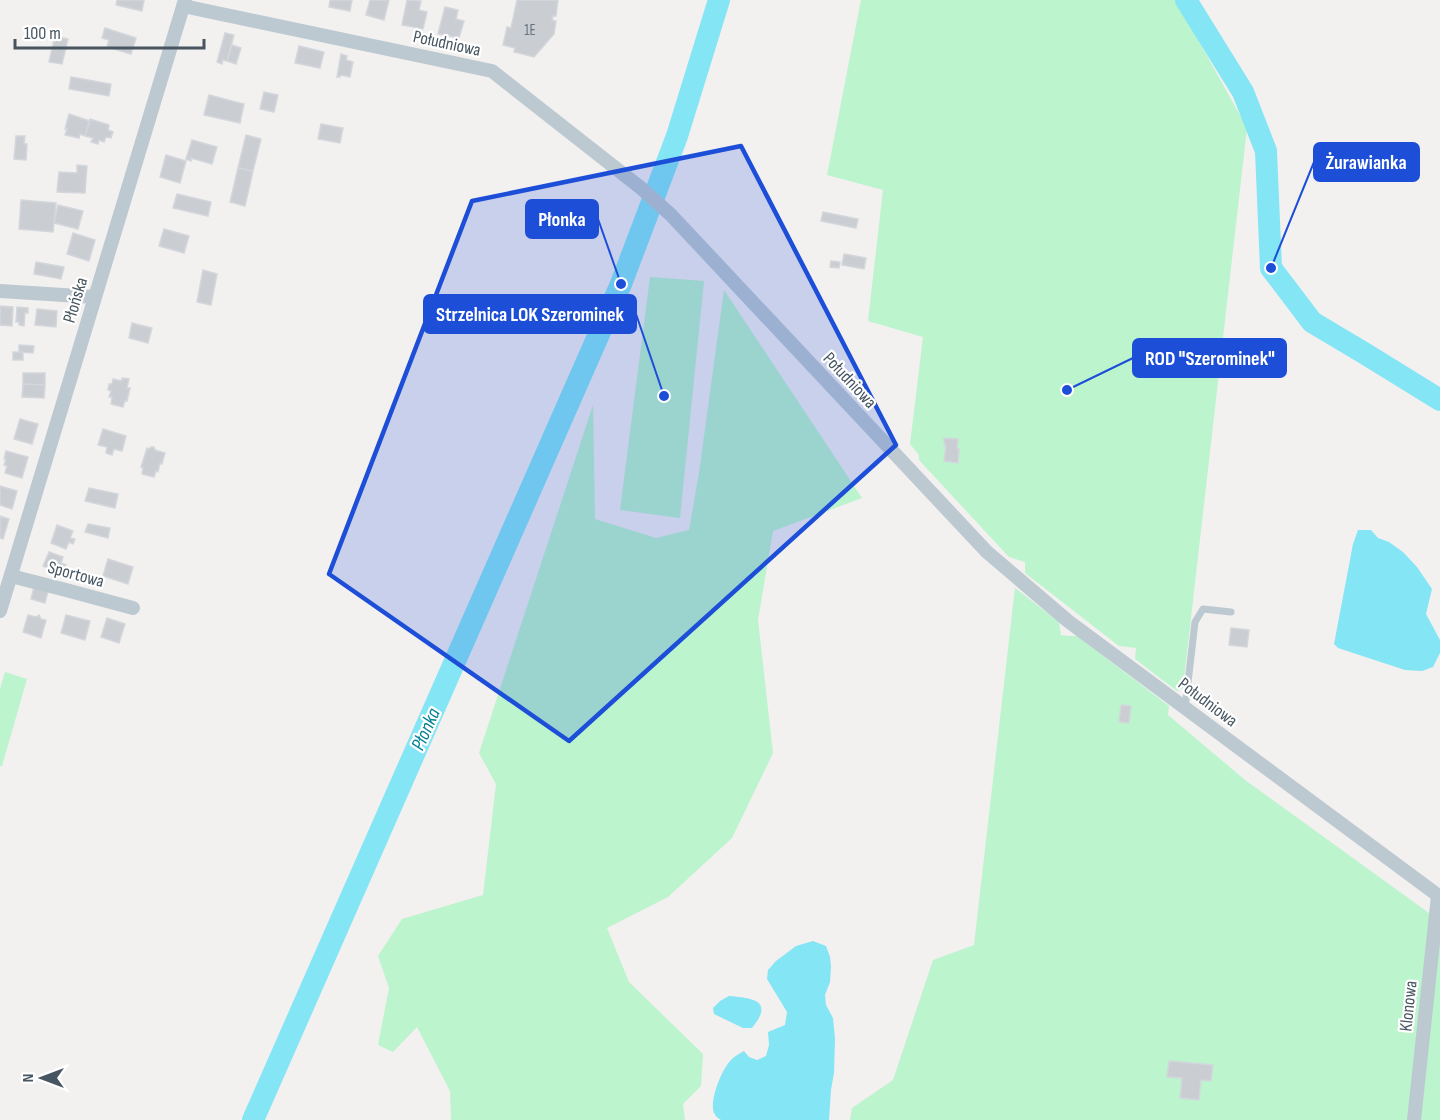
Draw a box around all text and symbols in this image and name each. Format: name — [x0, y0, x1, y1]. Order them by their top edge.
scale bar — [15, 12, 204, 50]
house number: 1E — [524, 21, 536, 40]
text: 100 m — [24, 23, 61, 44]
street label: Południowa — [411, 26, 483, 61]
callout: Żurawianka — [1314, 143, 1419, 181]
text: Żurawianka — [1325, 151, 1407, 175]
callout: Płonka — [526, 200, 598, 238]
text: Płonka — [538, 208, 586, 232]
street label: Płońska — [59, 275, 92, 325]
callout: Strzelnica LOK Szerominek — [424, 295, 636, 333]
text: Strzelnica LOK Szerominek — [436, 303, 625, 327]
callout: ROD "Szerominek" — [1133, 339, 1286, 377]
text: ROD "Szerominek" — [1145, 347, 1275, 371]
street label: Południowa — [819, 348, 881, 413]
street label: Sportowa — [45, 557, 106, 592]
street label: Południowa — [1174, 673, 1242, 731]
water label: Płonka — [406, 705, 446, 754]
street label: Klonowa — [1395, 980, 1422, 1032]
north arrow — [12, 1048, 72, 1108]
text: N — [19, 1074, 38, 1082]

